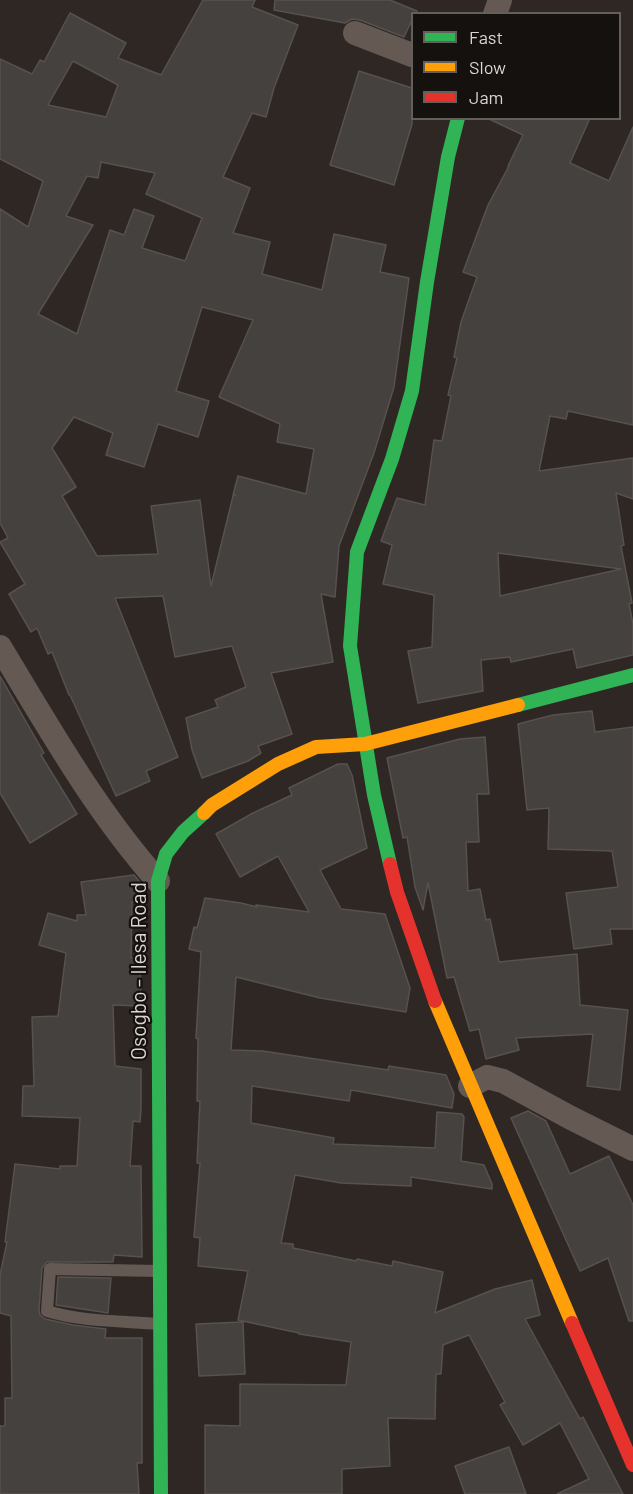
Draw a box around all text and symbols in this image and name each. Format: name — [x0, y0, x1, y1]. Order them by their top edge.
legend — [411, 12, 621, 120]
text: Fast — [469, 26, 503, 48]
text: Slow — [469, 56, 506, 78]
text: Jam — [469, 86, 503, 108]
street label: Osogbo - Ilesa Road — [126, 882, 152, 1060]

